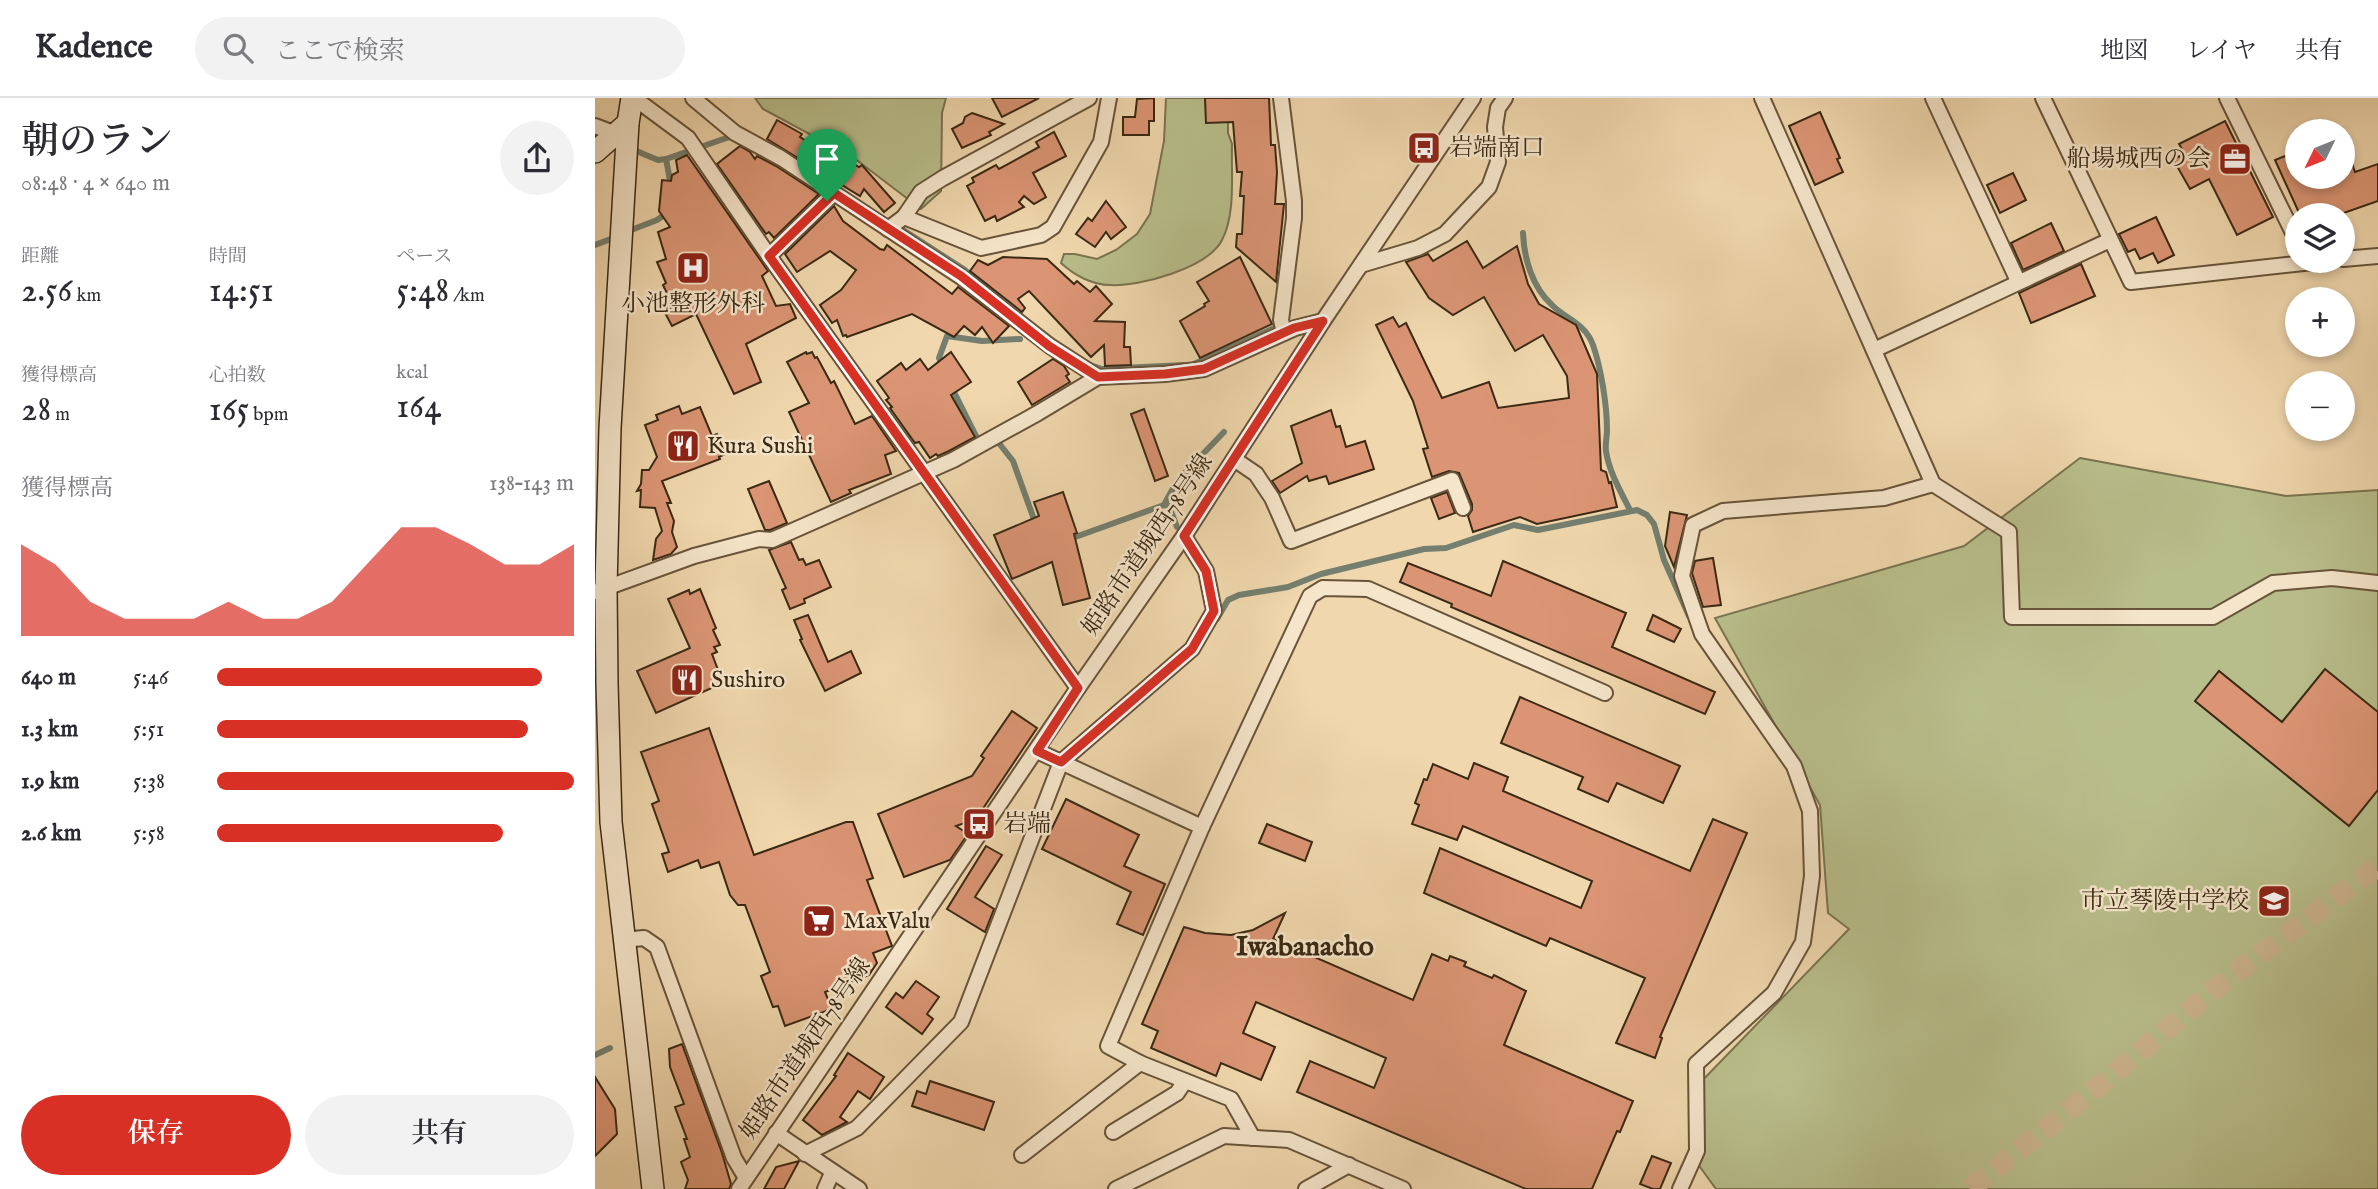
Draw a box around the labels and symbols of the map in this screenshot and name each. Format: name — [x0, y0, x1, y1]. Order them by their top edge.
north arrow — [2285, 119, 2355, 189]
pin — [797, 129, 857, 201]
bus stop icon: 岩端南口 — [1405, 129, 1443, 167]
place label: 岩端南口 — [1449, 133, 1545, 164]
office icon: 船場城西の会 — [2216, 140, 2254, 178]
place label: 船場城西の会 — [2067, 144, 2211, 175]
hospital icon: 小池整形外科 — [674, 249, 712, 287]
place label: 小池整形外科 — [621, 289, 765, 320]
restaurant icon: Kura Sushi — [664, 427, 702, 465]
place label: Kura Sushi — [707, 431, 814, 462]
street label: 姫路市道城西78号線 — [1076, 448, 1220, 642]
restaurant icon: Sushiro — [668, 661, 706, 699]
place label: Sushiro — [711, 665, 785, 696]
bus stop icon: 岩端 — [960, 805, 998, 843]
place label: 岩端 — [1003, 809, 1051, 840]
school or university icon: 市立琴陵中学校 — [2255, 882, 2293, 920]
place label: 市立琴陵中学校 — [2081, 886, 2249, 917]
supermarket icon: MaxValu — [800, 902, 838, 940]
place label: MaxValu — [843, 906, 930, 937]
district label: Iwabanacho — [1236, 930, 1374, 965]
street label: 姫路市道城西78号線 — [734, 952, 878, 1146]

